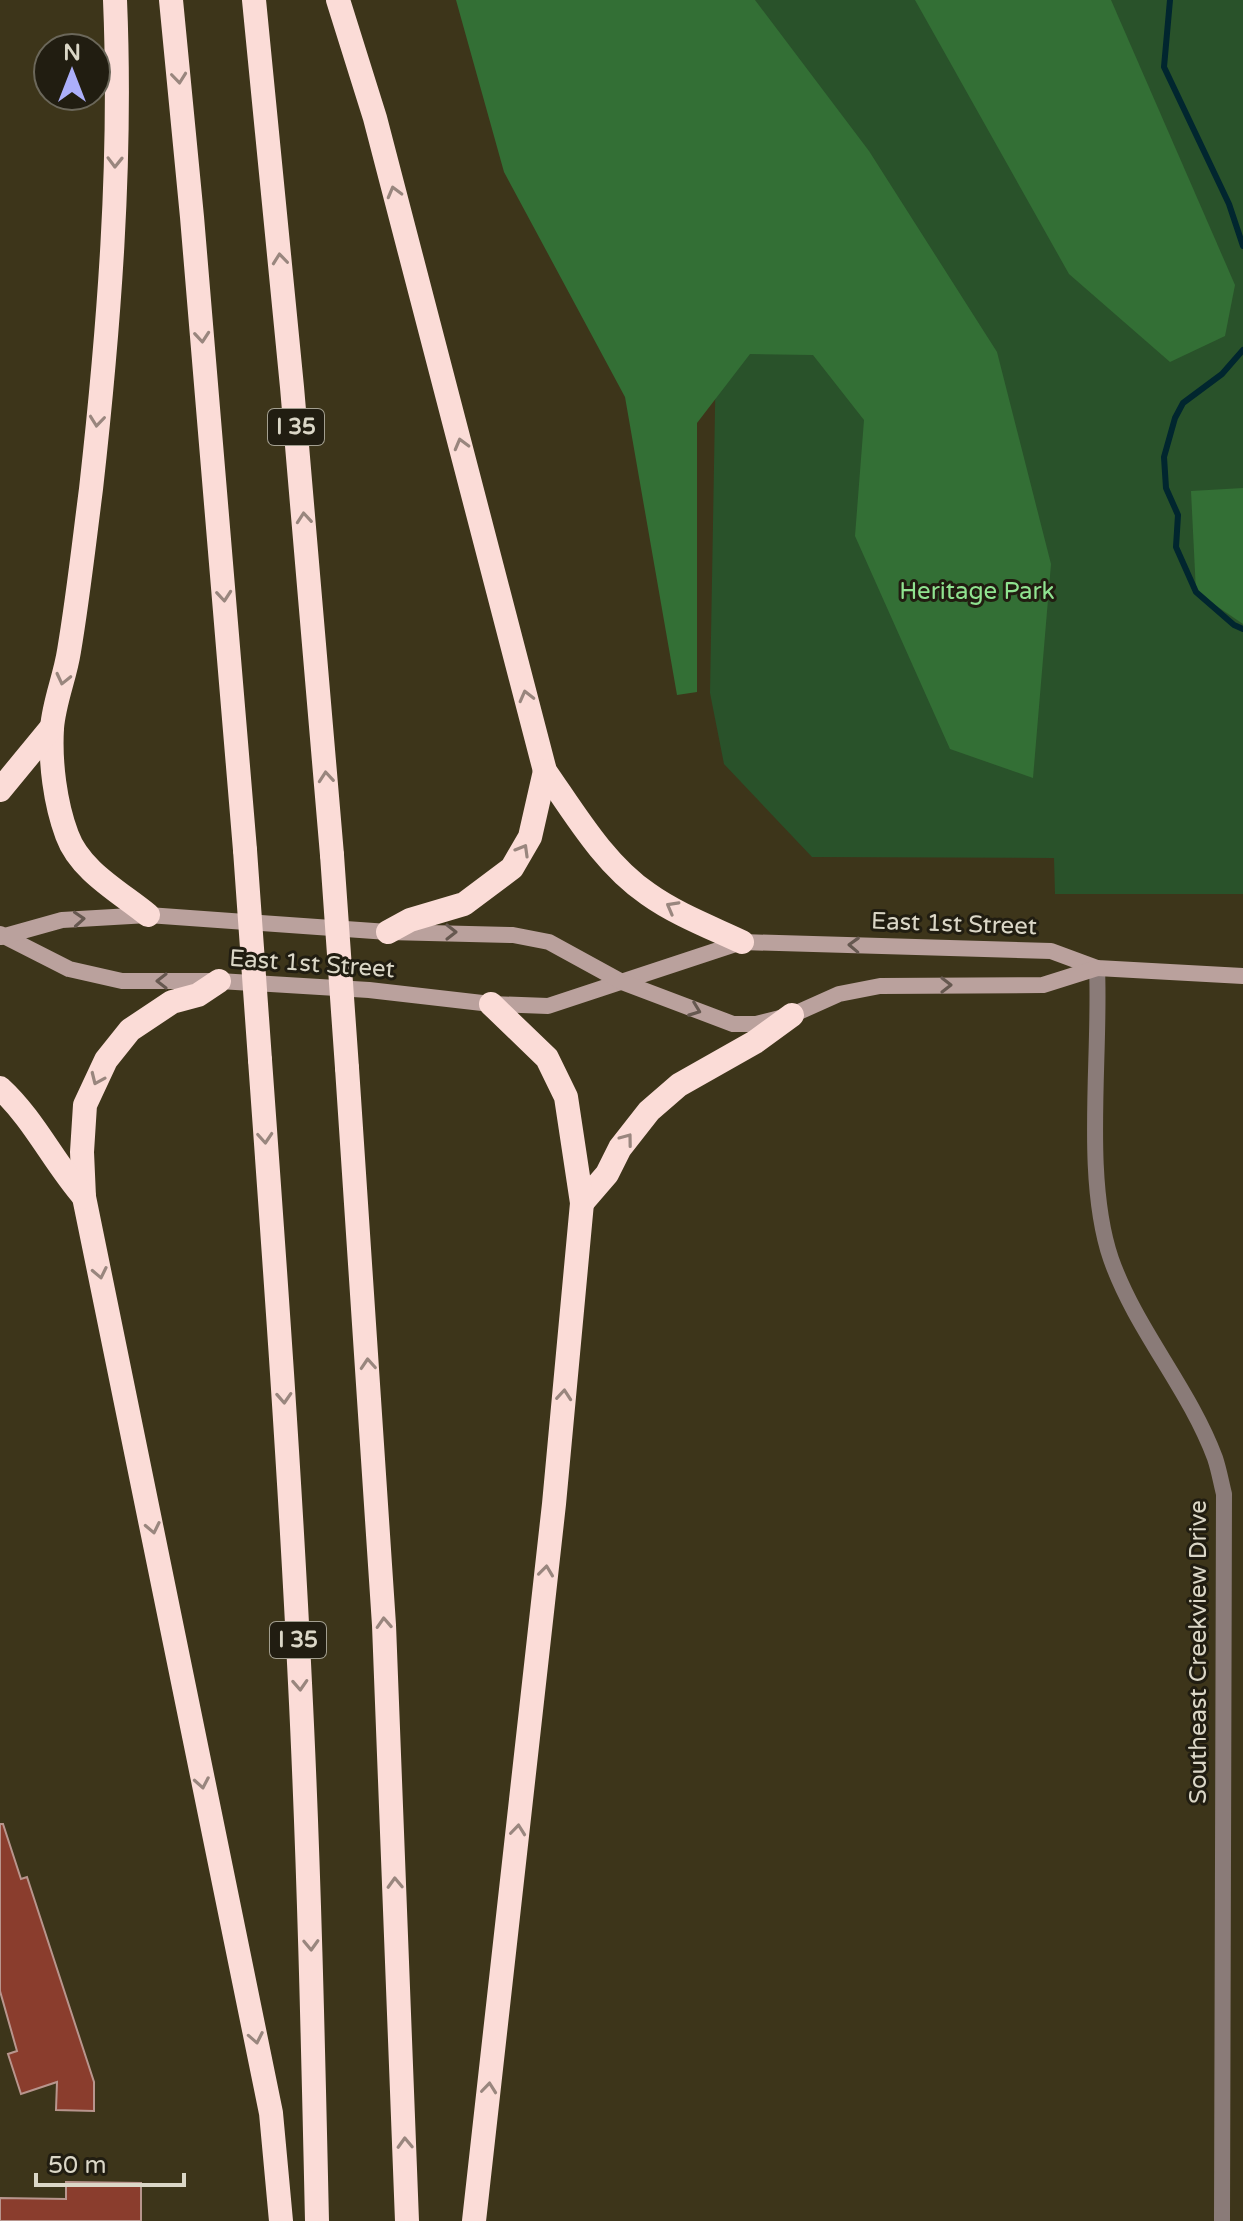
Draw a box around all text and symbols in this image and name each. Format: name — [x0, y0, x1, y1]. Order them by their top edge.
north arrow — [32, 32, 112, 112]
text: N — [63, 40, 81, 66]
one-way arrow — [170, 72, 187, 85]
one-way arrow — [106, 156, 124, 169]
one-way arrow — [387, 186, 404, 200]
one-way arrow — [271, 252, 288, 265]
one-way arrow — [194, 331, 211, 344]
road number: I 35 — [268, 409, 324, 445]
one-way arrow — [89, 415, 106, 428]
one-way arrow — [453, 437, 470, 451]
one-way arrow — [296, 511, 313, 524]
park label: Heritage Park — [899, 577, 1055, 606]
one-way arrow — [215, 590, 232, 603]
one-way arrow — [55, 671, 72, 685]
one-way arrow — [518, 689, 535, 703]
one-way arrow — [318, 770, 335, 783]
one-way arrow — [513, 844, 529, 859]
one-way arrow — [666, 901, 680, 917]
street label: East 1st Street — [871, 907, 1037, 941]
one-way arrow — [73, 911, 86, 928]
one-way arrow — [445, 923, 458, 941]
one-way arrow — [847, 936, 860, 954]
street label: East 1st Street — [228, 944, 396, 984]
one-way arrow — [155, 972, 168, 990]
one-way arrow — [940, 976, 953, 994]
one-way arrow — [687, 1000, 701, 1017]
one-way arrow — [91, 1071, 107, 1085]
one-way arrow — [256, 1132, 273, 1145]
one-way arrow — [617, 1134, 631, 1148]
one-way arrow — [91, 1266, 108, 1280]
one-way arrow — [359, 1357, 376, 1370]
one-way arrow — [556, 1388, 573, 1401]
one-way arrow — [275, 1392, 292, 1405]
street label: Southeast Creekview Drive — [1184, 1500, 1213, 1804]
one-way arrow — [144, 1521, 161, 1534]
one-way arrow — [537, 1564, 554, 1578]
one-way arrow — [376, 1616, 393, 1629]
road number: I 35 — [270, 1622, 326, 1658]
one-way arrow — [291, 1679, 308, 1692]
one-way arrow — [193, 1776, 210, 1790]
one-way arrow — [509, 1823, 526, 1836]
one-way arrow — [387, 1876, 404, 1889]
one-way arrow — [302, 1939, 319, 1952]
one-way arrow — [247, 2030, 264, 2044]
one-way arrow — [480, 2081, 497, 2094]
one-way arrow — [396, 2136, 413, 2149]
scale bar — [36, 2137, 184, 2187]
text: 50 m — [48, 2151, 106, 2180]

